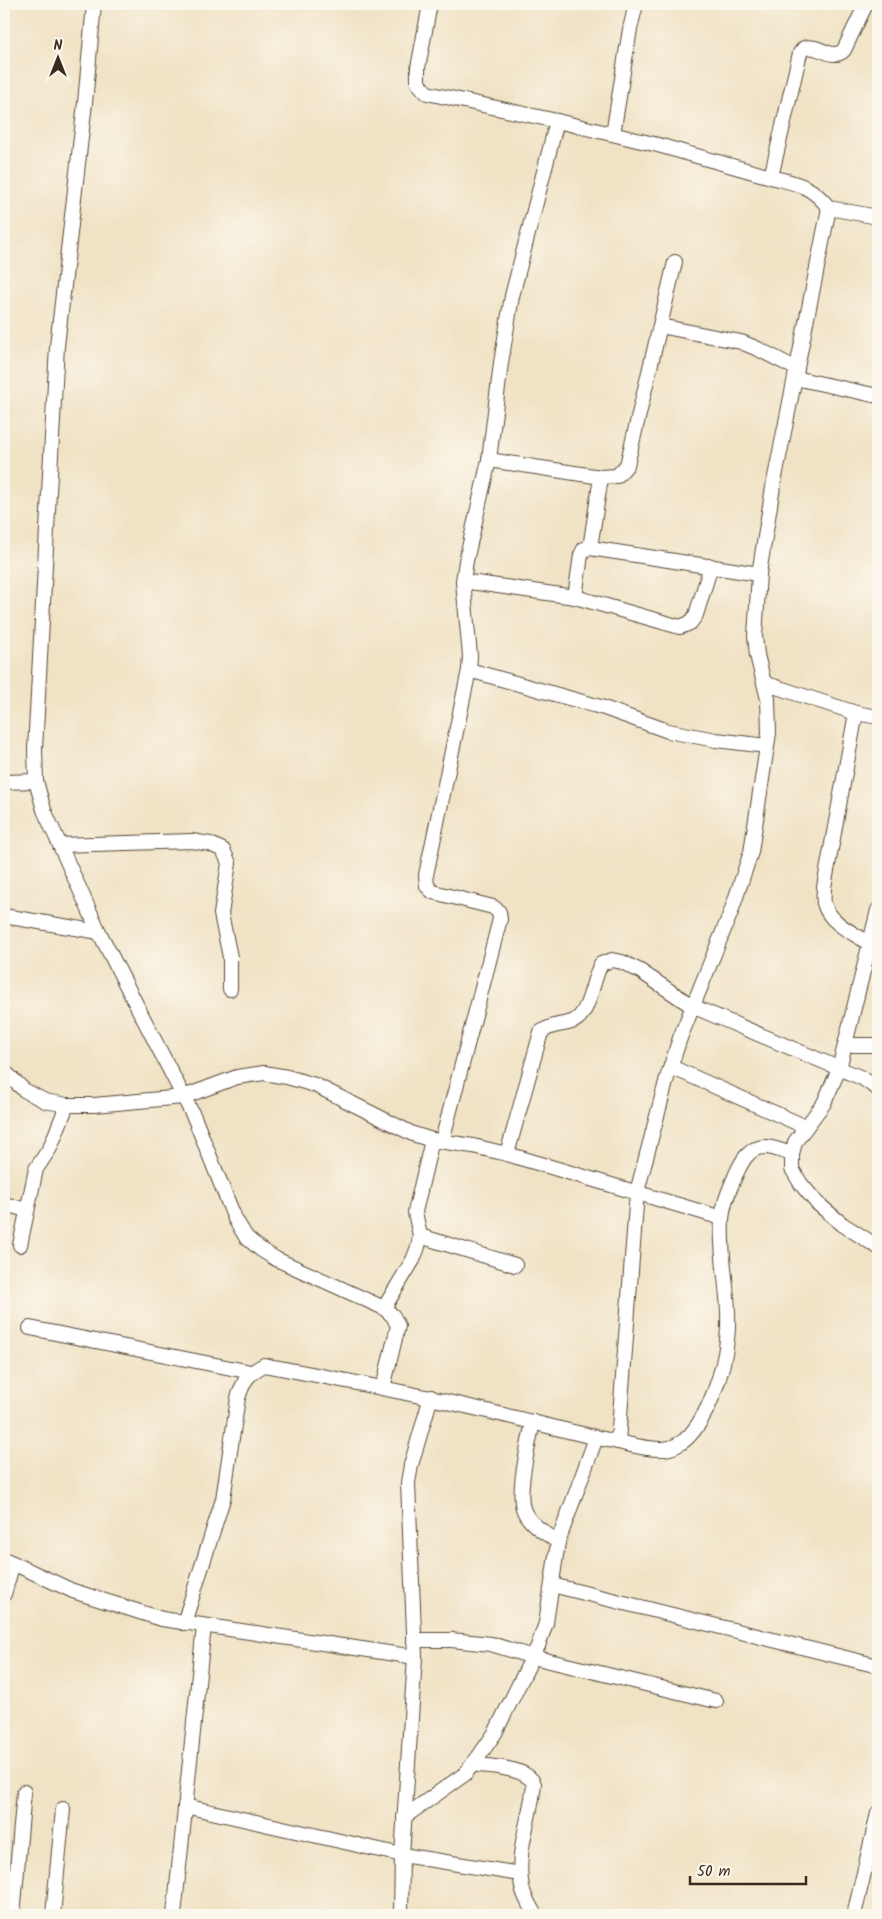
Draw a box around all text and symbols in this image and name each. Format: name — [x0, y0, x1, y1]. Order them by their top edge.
north arrow — [32, 32, 82, 82]
text: N — [54, 35, 63, 57]
scale bar — [690, 1854, 806, 1886]
text: 50 m — [697, 1860, 731, 1884]

